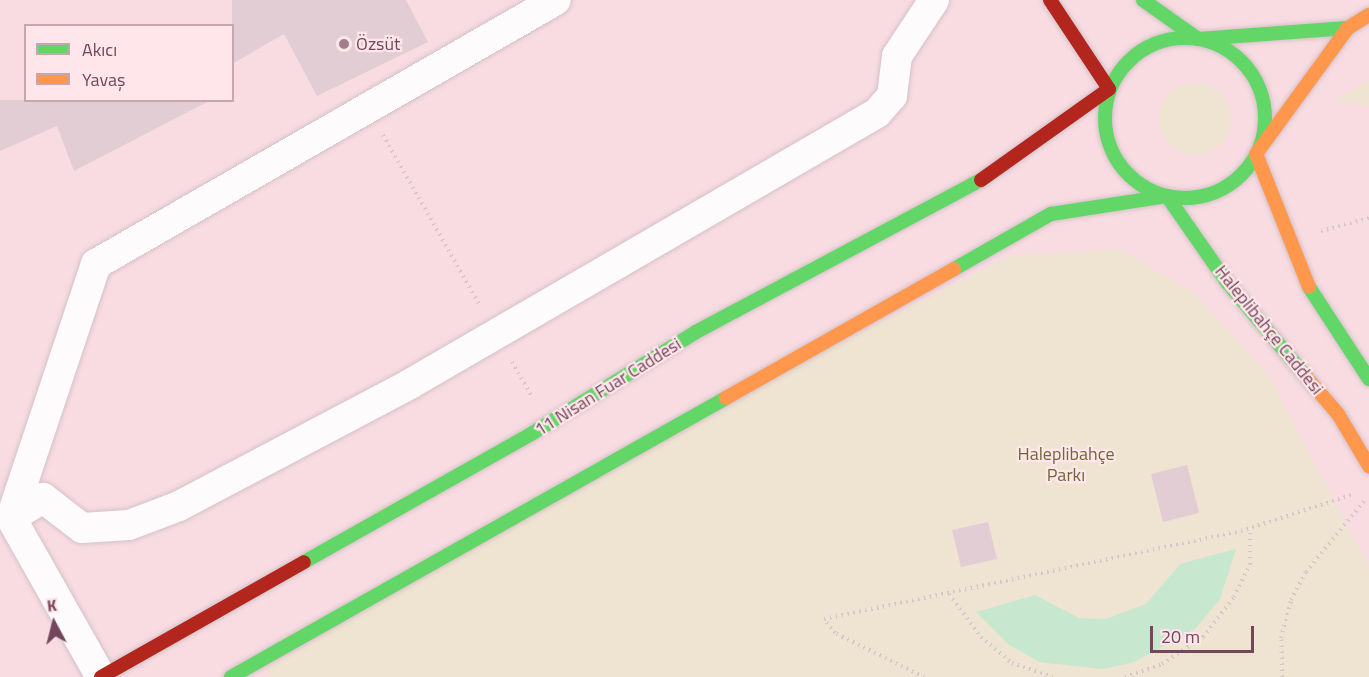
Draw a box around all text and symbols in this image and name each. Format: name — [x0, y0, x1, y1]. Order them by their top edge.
legend — [24, 24, 234, 102]
place label: Özsüt — [356, 33, 400, 55]
text: Akıcı — [82, 36, 117, 63]
marker: Özsüt — [337, 37, 351, 51]
text: Yavaş — [82, 66, 125, 93]
street label: Haleplibahçe Caddesi — [1210, 261, 1328, 399]
street label: 11 Nisan Fuar Caddesi — [531, 333, 685, 441]
park label: Haleplibahçe Parkı — [1018, 444, 1114, 486]
north arrow — [24, 593, 84, 653]
text: K — [46, 593, 58, 618]
scale bar — [1153, 614, 1256, 652]
text: 20 m — [1161, 623, 1200, 650]

